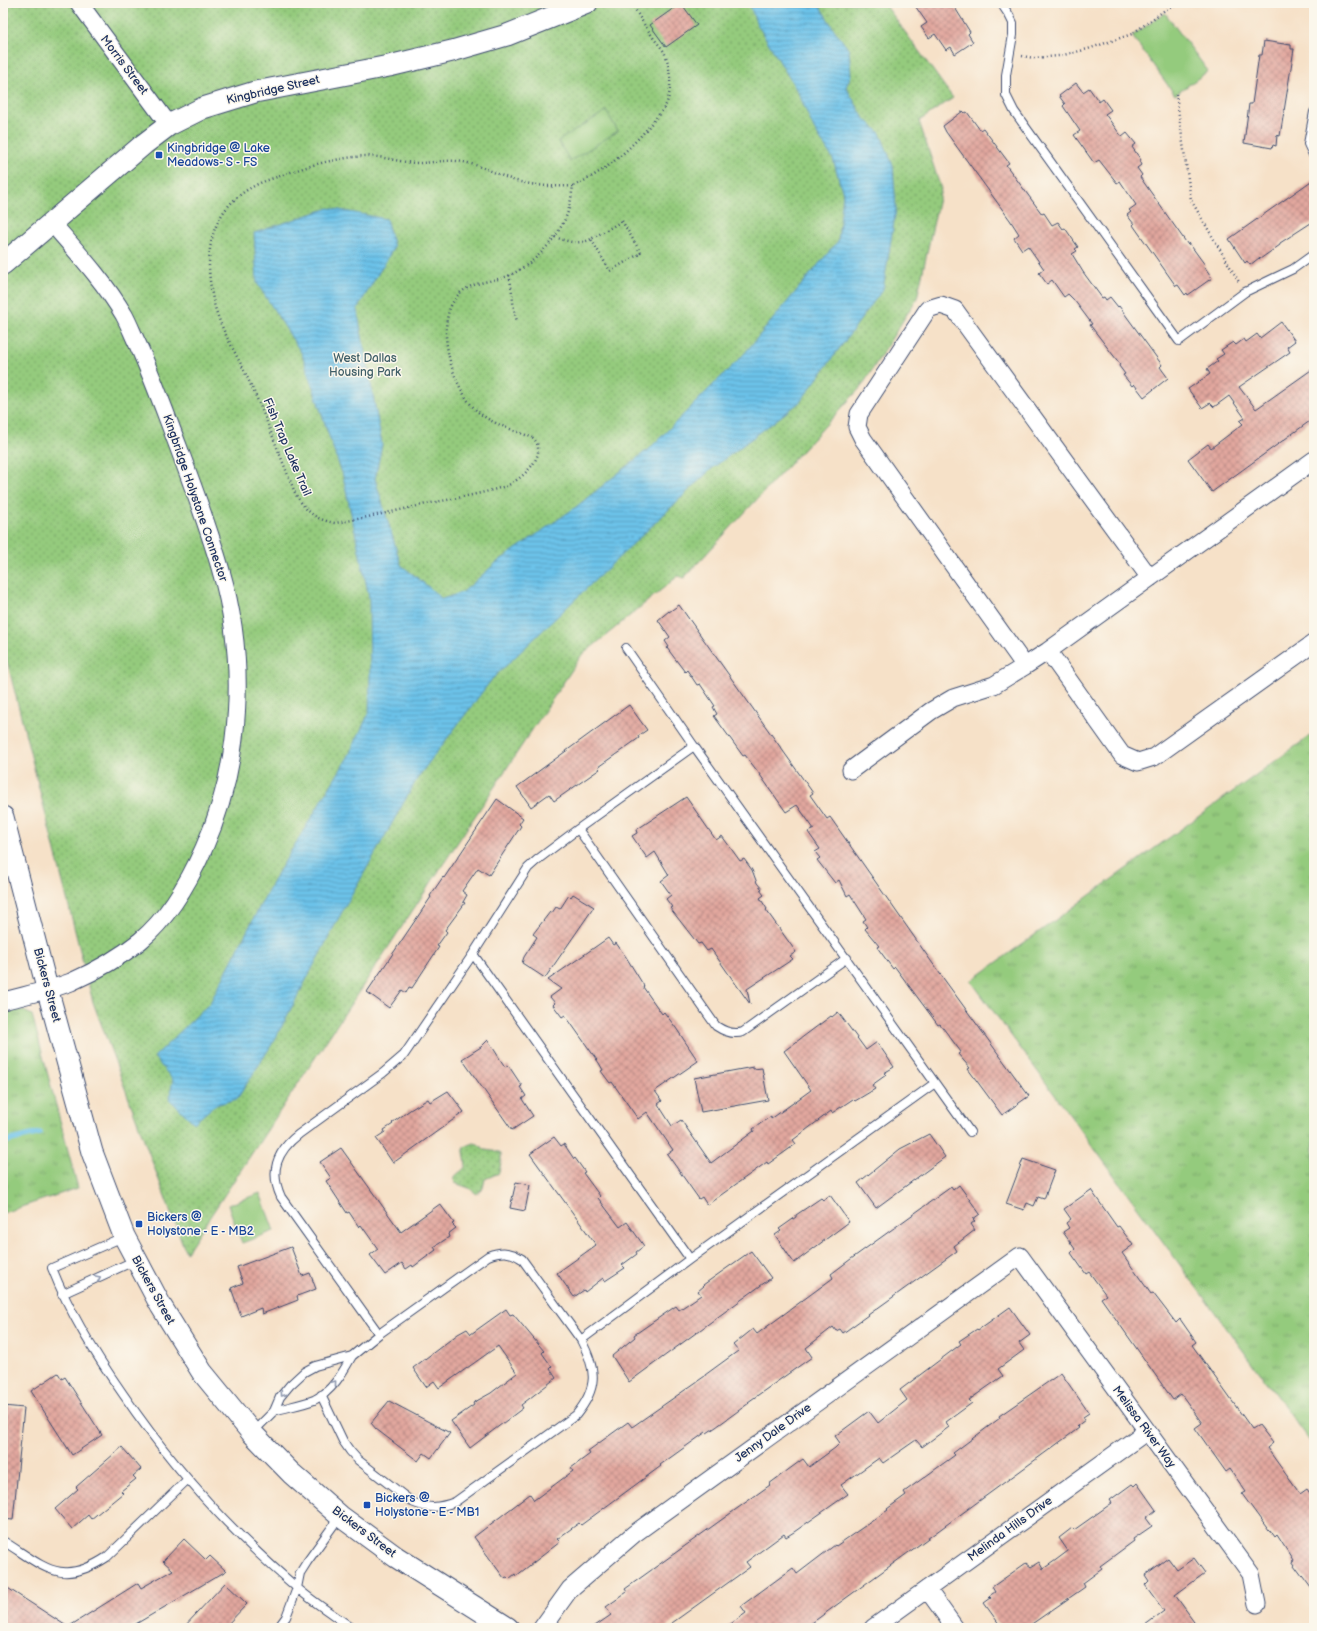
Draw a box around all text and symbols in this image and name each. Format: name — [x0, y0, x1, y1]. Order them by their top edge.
street label: Morris Street — [97, 32, 151, 98]
street label: Kingbridge Street — [225, 72, 321, 108]
place label: Kingbridge @ Lake Meadows- S - FS — [167, 141, 270, 170]
marker: Kingbridge @ Lake Meadows- S - FS — [154, 150, 164, 160]
park label: West Dallas Housing Park — [329, 351, 401, 380]
street label: Fish Trap Lake Trail — [260, 396, 314, 498]
street label: Kingbridge Holystone Connector — [159, 412, 231, 584]
street label: Bickers Street — [30, 946, 64, 1024]
place label: Bickers @ Holystone - E - MB2 — [147, 1210, 254, 1239]
marker: Bickers @ Holystone - E - MB2 — [134, 1219, 144, 1229]
street label: Bickers Street — [128, 1253, 178, 1327]
one-way arrow — [93, 1275, 101, 1283]
one-way arrow — [329, 1381, 336, 1388]
street label: Melissa River Way — [1109, 1383, 1179, 1472]
one-way arrow — [280, 1390, 288, 1397]
street label: Jenny Dale Drive — [732, 1400, 814, 1466]
place label: Bickers @ Holystone - E - MB1 — [375, 1491, 480, 1520]
street label: Melinda Hills Drive — [965, 1493, 1055, 1565]
marker: Bickers @ Holystone - E - MB1 — [362, 1500, 372, 1510]
street label: Bickers Street — [329, 1503, 399, 1561]

